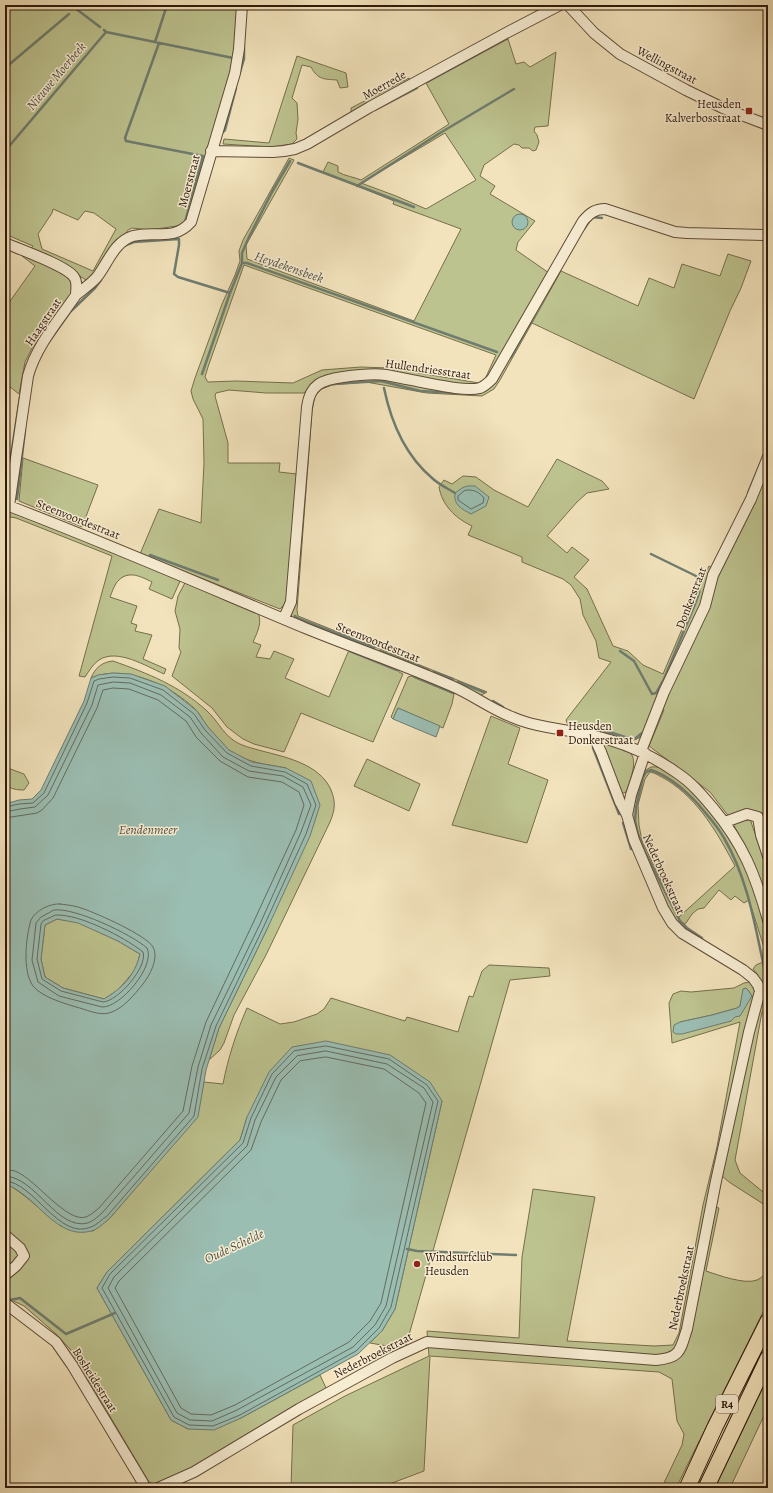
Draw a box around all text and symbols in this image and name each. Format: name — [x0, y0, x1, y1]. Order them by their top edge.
water label: Nieuwe Moerbeek — [23, 38, 90, 114]
street label: Wellingstraat — [633, 42, 700, 88]
street label: Moerrede — [359, 66, 409, 104]
place label: Heusden Kalverbosstraat — [665, 96, 741, 126]
marker: Heusden Kalverbosstraat — [744, 106, 754, 116]
street label: Moerstraat — [174, 153, 204, 209]
water label: Heydekensbeek — [252, 247, 326, 287]
street label: Haagstraat — [21, 295, 65, 349]
street label: Hullendriesstraat — [384, 355, 472, 383]
street label: Steenvoordestraat — [34, 495, 122, 543]
street label: Donkerstraat — [672, 565, 710, 631]
street label: Steenvoordestraat — [334, 618, 422, 666]
place label: Heusden Donkerstraat — [568, 718, 633, 748]
marker: Heusden Donkerstraat — [555, 728, 565, 738]
water label: Eendenmeer — [119, 821, 178, 838]
street label: Nederbroekstraat — [639, 831, 689, 917]
water label: Oude Schelde — [202, 1225, 267, 1267]
street label: Nederbroekstraat — [664, 1244, 698, 1332]
place label: Windsurfclub Heusden — [424, 1249, 492, 1279]
marker: Windsurfclub Heusden — [412, 1259, 422, 1269]
street label: Nederbroekstraat — [331, 1328, 415, 1382]
street label: Bosheidestraat — [69, 1345, 121, 1415]
road number: R4 — [716, 1395, 738, 1413]

